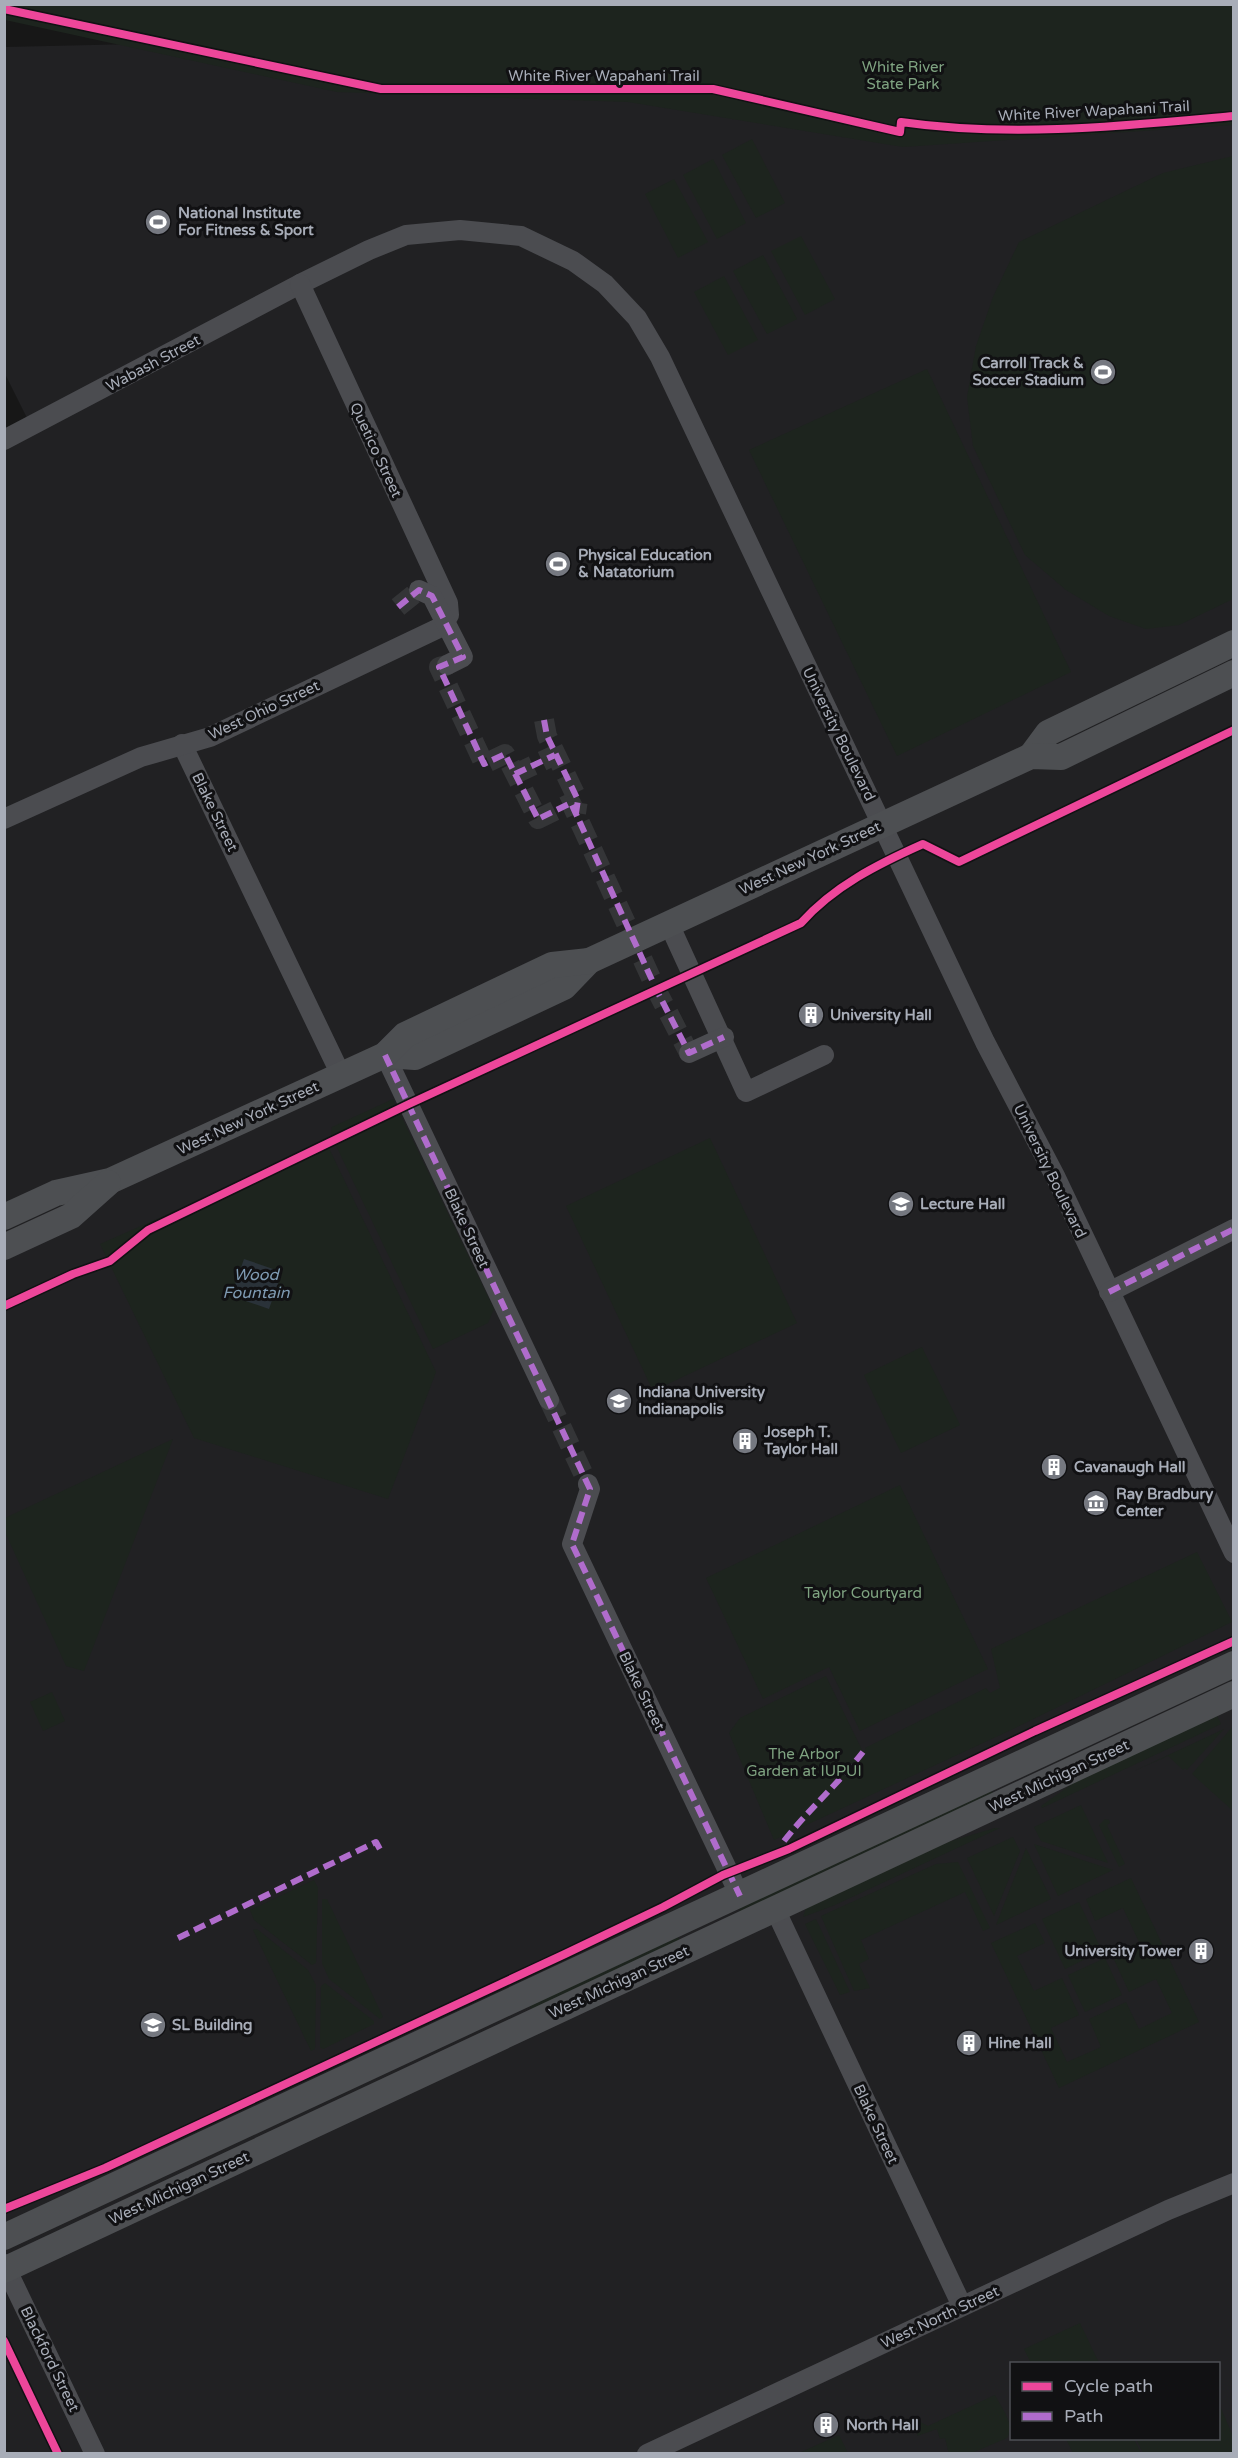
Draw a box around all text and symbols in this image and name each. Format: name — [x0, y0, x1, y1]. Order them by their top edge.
park label: White River State Park — [862, 58, 945, 93]
street label: White River Wapahani Trail — [508, 67, 700, 85]
street label: White River Wapahani Trail — [998, 97, 1190, 125]
place label: National Institute For Fitness & Sport — [178, 204, 314, 240]
sports icon: National Institute For Fitness & Sport — [143, 207, 173, 237]
street label: Wabash Street — [103, 331, 203, 395]
place label: Carroll Track & Soccer Stadium — [972, 354, 1084, 389]
sports icon: Carroll Track & Soccer Stadium — [1088, 357, 1118, 387]
street label: Quetico Street — [346, 400, 406, 501]
place label: Physical Education & Natatorium — [578, 546, 712, 581]
sports icon: Physical Education & Natatorium — [543, 549, 573, 579]
street label: University Boulevard — [799, 664, 879, 804]
street label: West Ohio Street — [206, 676, 323, 744]
street label: Blake Street — [188, 770, 242, 855]
street label: West New York Street — [736, 817, 884, 899]
building icon: University Hall — [796, 1000, 826, 1030]
place label: University Hall — [830, 1006, 932, 1025]
street label: West New York Street — [174, 1077, 322, 1159]
street label: University Boulevard — [1010, 1101, 1090, 1241]
street label: Blake Street — [441, 1185, 493, 1271]
school or university icon: Lecture Hall — [886, 1189, 916, 1219]
place label: Lecture Hall — [920, 1195, 1005, 1213]
water label: Wood Fountain — [223, 1265, 291, 1303]
place label: Indiana University Indianapolis — [638, 1383, 765, 1419]
school or university icon: Indiana University Indianapolis — [604, 1386, 634, 1416]
place label: Joseph T. Taylor Hall — [763, 1423, 838, 1459]
building icon: Joseph T. Taylor Hall — [730, 1426, 760, 1456]
building icon: Cavanaugh Hall — [1039, 1452, 1069, 1482]
place label: Cavanaugh Hall — [1074, 1458, 1185, 1477]
place label: Ray Bradbury Center — [1116, 1485, 1213, 1520]
museum icon: Ray Bradbury Center — [1081, 1488, 1111, 1518]
park label: Taylor Courtyard — [804, 1584, 922, 1602]
street label: Blake Street — [615, 1649, 669, 1734]
street label: West Michigan Street — [986, 1736, 1132, 1816]
park label: The Arbor Garden at IUPUI — [746, 1745, 862, 1780]
building icon: University Tower — [1186, 1936, 1216, 1966]
street label: West Michigan Street — [546, 1942, 692, 2022]
place label: University Tower — [1064, 1942, 1182, 1961]
school or university icon: SL Building — [138, 2010, 168, 2040]
place label: SL Building — [172, 2016, 252, 2035]
building icon: Hine Hall — [954, 2028, 984, 2058]
place label: Hine Hall — [988, 2034, 1052, 2052]
street label: Blake Street — [850, 2081, 902, 2167]
street label: West Michigan Street — [106, 2148, 252, 2228]
street label: West North Street — [878, 2282, 1002, 2352]
street label: Blackford Street — [17, 2303, 83, 2415]
legend — [1010, 2362, 1220, 2440]
text: Cycle path — [1064, 2375, 1153, 2397]
text: Path — [1064, 2405, 1103, 2427]
building icon: North Hall — [811, 2410, 841, 2440]
place label: North Hall — [846, 2416, 919, 2434]

